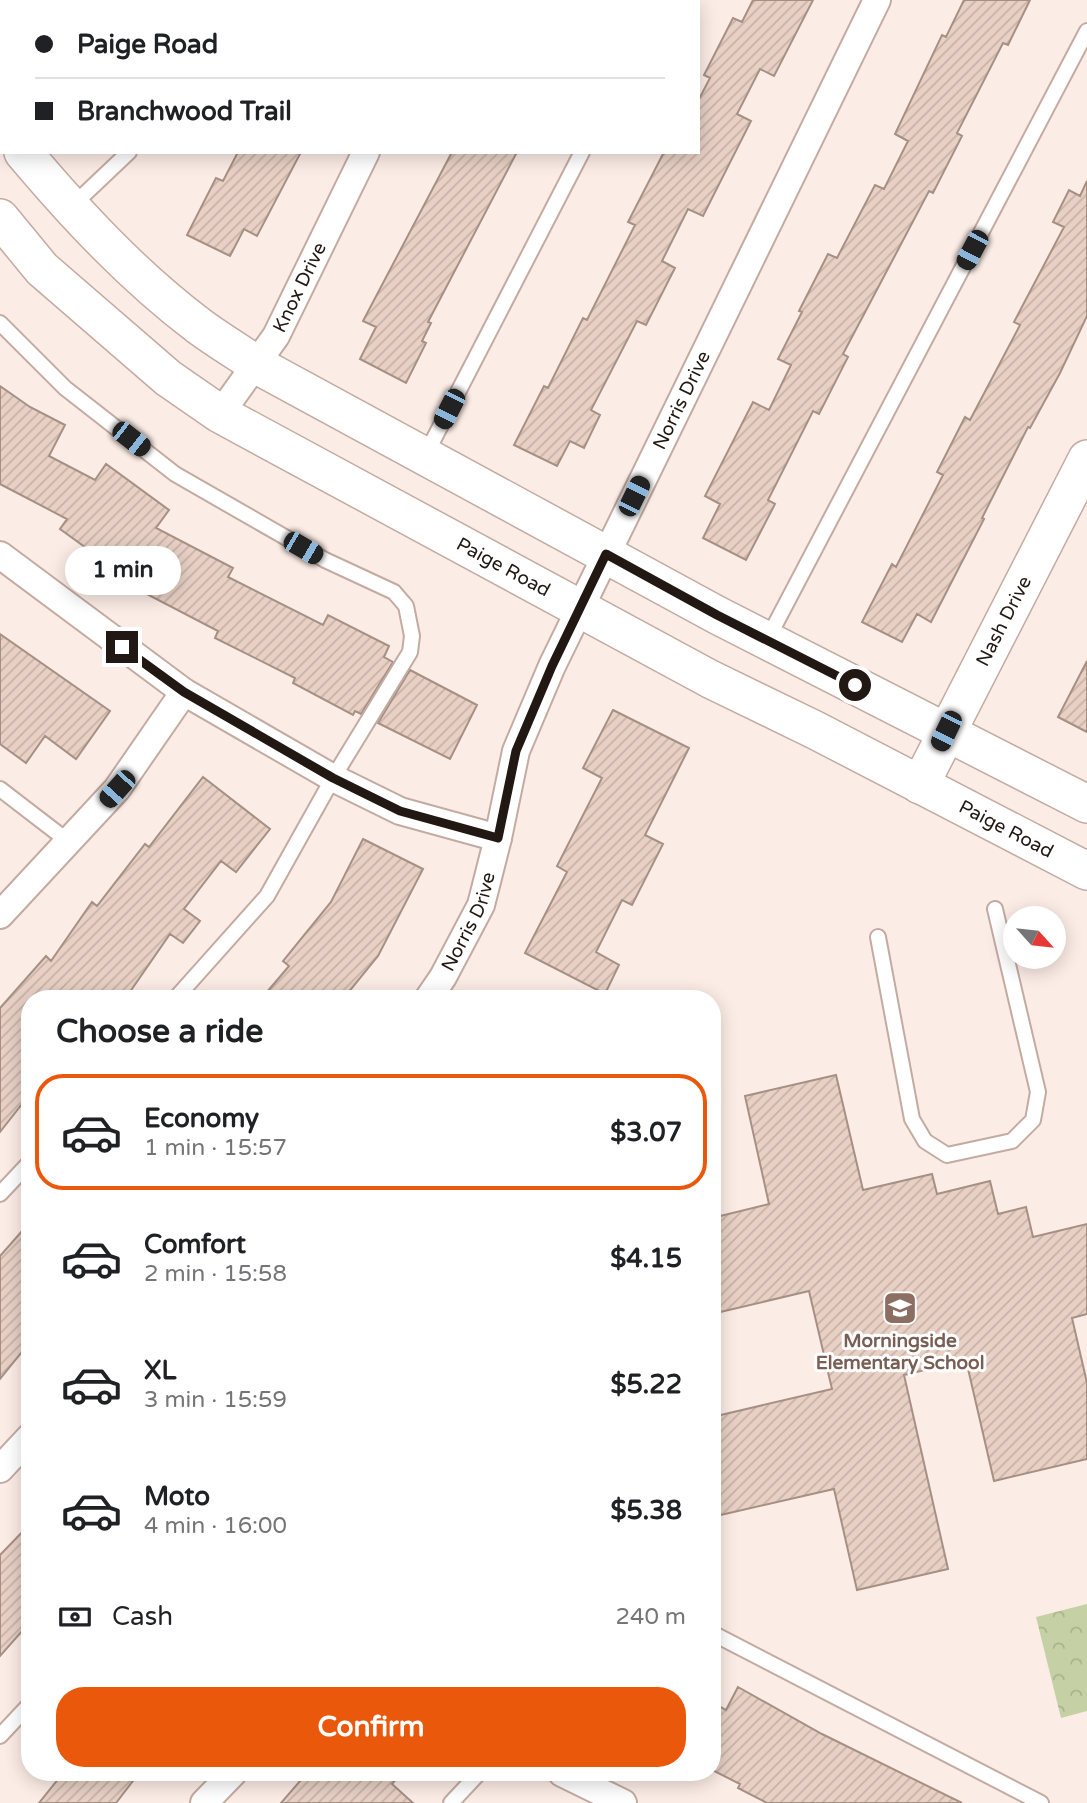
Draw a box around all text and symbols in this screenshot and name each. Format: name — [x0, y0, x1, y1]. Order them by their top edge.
text: Paige Road — [77, 29, 218, 60]
text: Branchwood Trail — [77, 96, 292, 127]
car — [953, 227, 992, 273]
street label: Knox Drive — [268, 239, 331, 336]
street label: Norris Drive — [648, 347, 715, 453]
car — [431, 386, 468, 432]
car — [108, 418, 155, 460]
car — [616, 473, 653, 519]
car — [280, 528, 327, 568]
street label: Paige Road — [453, 533, 554, 601]
callout: 1 min — [64, 546, 180, 594]
text: 1 min — [92, 556, 154, 584]
street label: Nash Drive — [972, 572, 1036, 670]
route end — [106, 631, 138, 663]
route start — [839, 669, 871, 701]
car — [928, 708, 965, 754]
car — [96, 766, 139, 812]
street label: Paige Road — [955, 796, 1057, 863]
street label: Norris Drive — [437, 870, 500, 975]
north arrow — [1003, 906, 1066, 970]
map controls — [1003, 906, 1066, 969]
text: Choose a ride — [56, 1013, 263, 1051]
icon: car — [60, 1101, 123, 1164]
text: Economy — [144, 1103, 259, 1134]
text: $3.07 — [610, 1117, 682, 1148]
text: 1 min · 15:57 — [144, 1134, 287, 1162]
icon: car — [60, 1227, 123, 1290]
text: Comfort — [144, 1229, 246, 1260]
text: $4.15 — [610, 1243, 682, 1274]
text: 2 min · 15:58 — [144, 1260, 287, 1288]
school or university icon: Morningside Elementary School — [881, 1289, 919, 1327]
place label: Morningside Elementary School — [816, 1330, 984, 1375]
icon: car — [60, 1353, 123, 1416]
text: XL — [144, 1355, 176, 1386]
text: $5.22 — [610, 1369, 682, 1400]
text: 3 min · 15:59 — [144, 1386, 287, 1414]
icon: car — [60, 1479, 123, 1542]
text: Moto — [144, 1481, 210, 1512]
text: $5.38 — [610, 1495, 682, 1526]
text: 4 min · 16:00 — [144, 1512, 287, 1540]
icon: cash — [56, 1598, 94, 1636]
text: Cash — [112, 1601, 173, 1632]
text: 240 m — [616, 1603, 686, 1631]
button: Confirm — [56, 1687, 686, 1767]

